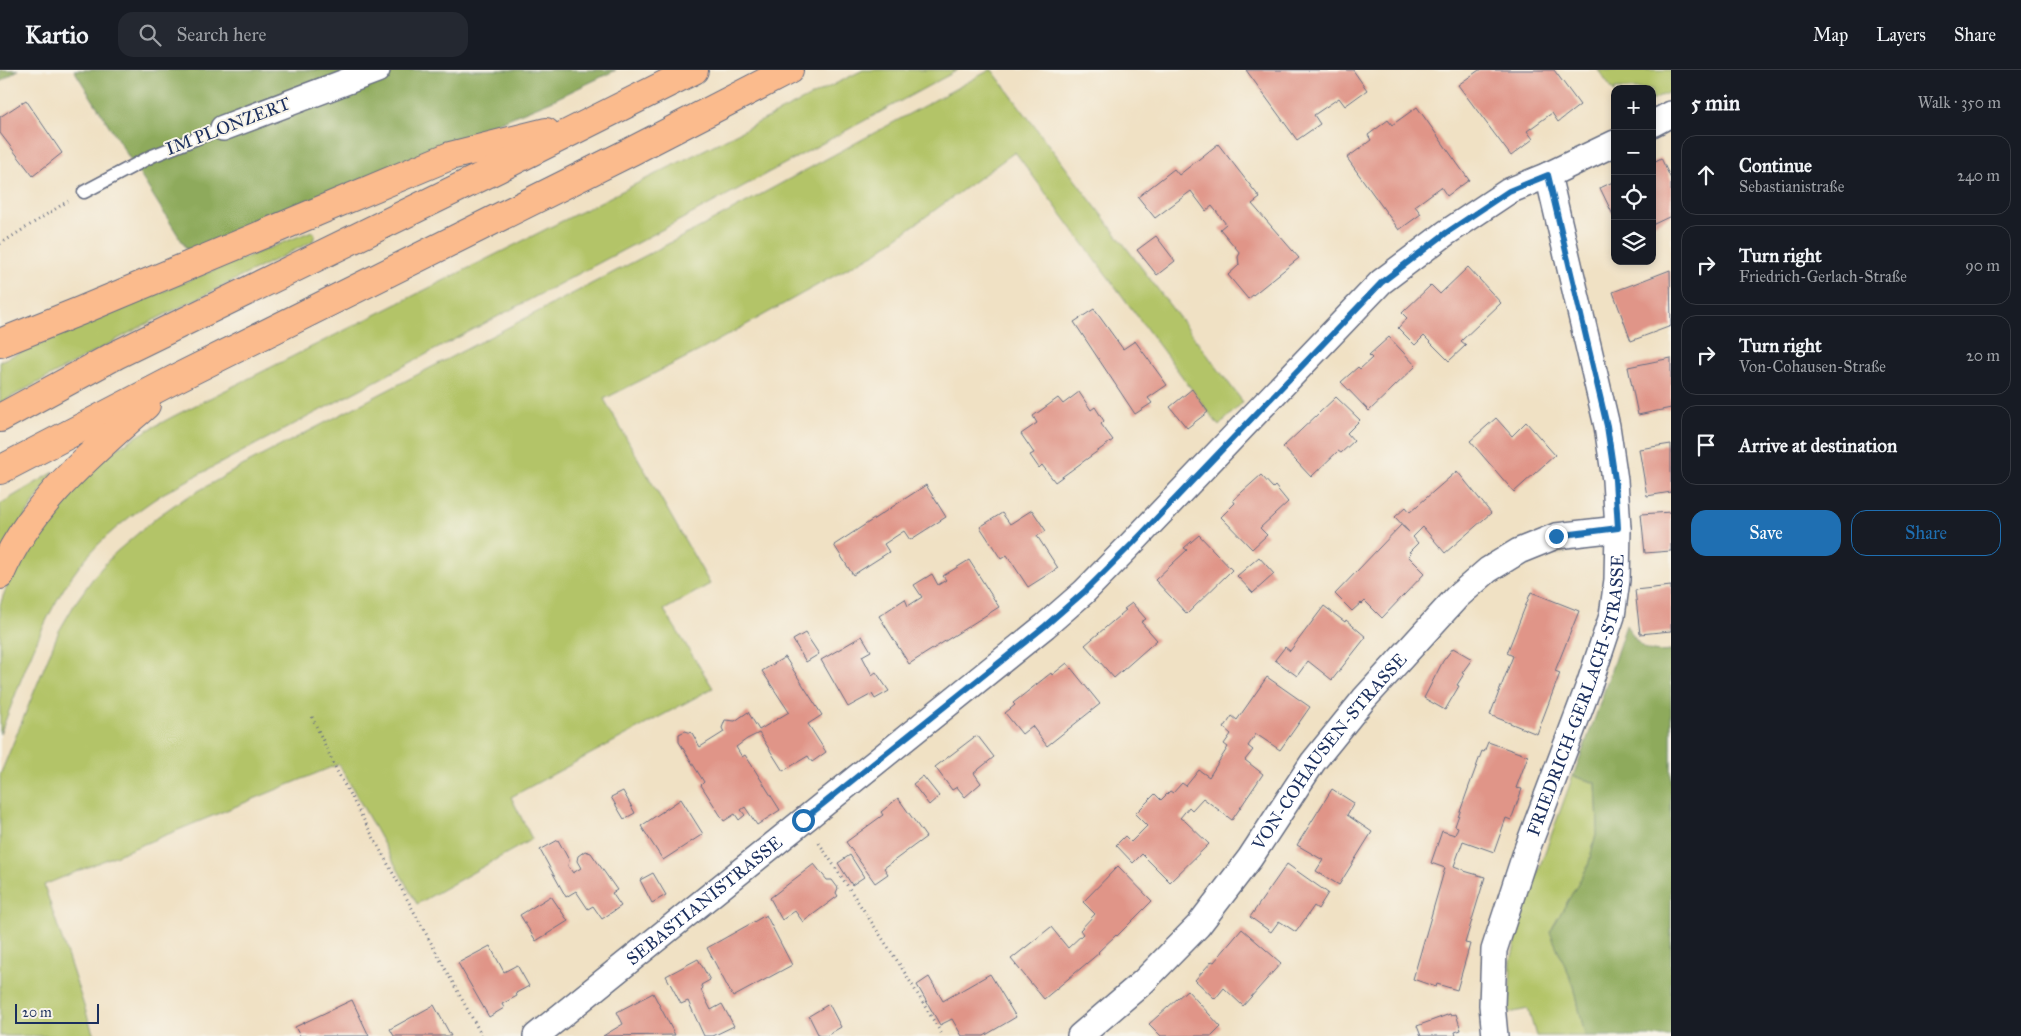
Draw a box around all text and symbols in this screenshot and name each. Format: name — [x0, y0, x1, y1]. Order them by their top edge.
search box — [118, 12, 468, 57]
text: Kartio — [25, 20, 88, 50]
icon: search — [136, 21, 164, 49]
text: Search here — [176, 23, 266, 46]
text: Map — [1813, 24, 1848, 46]
text: Layers — [1876, 24, 1926, 46]
text: Share — [1954, 24, 1996, 46]
map controls — [1611, 85, 1656, 265]
button: + — [1611, 85, 1656, 130]
text: 5 min — [1691, 90, 1740, 116]
street label: IM PLONZERT — [163, 92, 293, 160]
text: Walk · 350 m — [1918, 93, 2001, 112]
button: − — [1611, 130, 1656, 175]
text: Continue — [1739, 154, 1812, 177]
icon: ahead — [1692, 161, 1720, 189]
text: 240 m — [1957, 166, 2000, 185]
button: locate — [1611, 175, 1656, 220]
text: Sebastianistraße — [1739, 177, 1844, 196]
button: layers — [1611, 220, 1656, 265]
text: Turn right — [1739, 244, 1822, 267]
icon: right — [1692, 251, 1720, 279]
text: 90 m — [1965, 256, 2000, 275]
text: Friedrich-Gerlach-Straße — [1739, 267, 1907, 286]
text: Turn right — [1739, 334, 1822, 357]
icon: right — [1692, 341, 1720, 369]
text: 20 m — [1966, 346, 2000, 365]
text: Von-Cohausen-Straße — [1739, 357, 1886, 376]
icon: arrive — [1692, 431, 1720, 459]
text: Arrive at destination — [1739, 434, 1897, 457]
button: Save — [1691, 510, 1841, 556]
button: Share — [1851, 510, 2001, 556]
route end — [1545, 525, 1568, 548]
street label: FRIEDRICH-GERLACH-STRASSE — [1522, 554, 1629, 839]
street label: VON-COHAUSEN-STRASSE — [1247, 648, 1411, 855]
route start — [792, 809, 815, 832]
street label: SEBASTIANISTRASSE — [622, 831, 787, 970]
scale bar — [15, 1001, 99, 1024]
text: 20 m — [22, 1004, 52, 1021]

